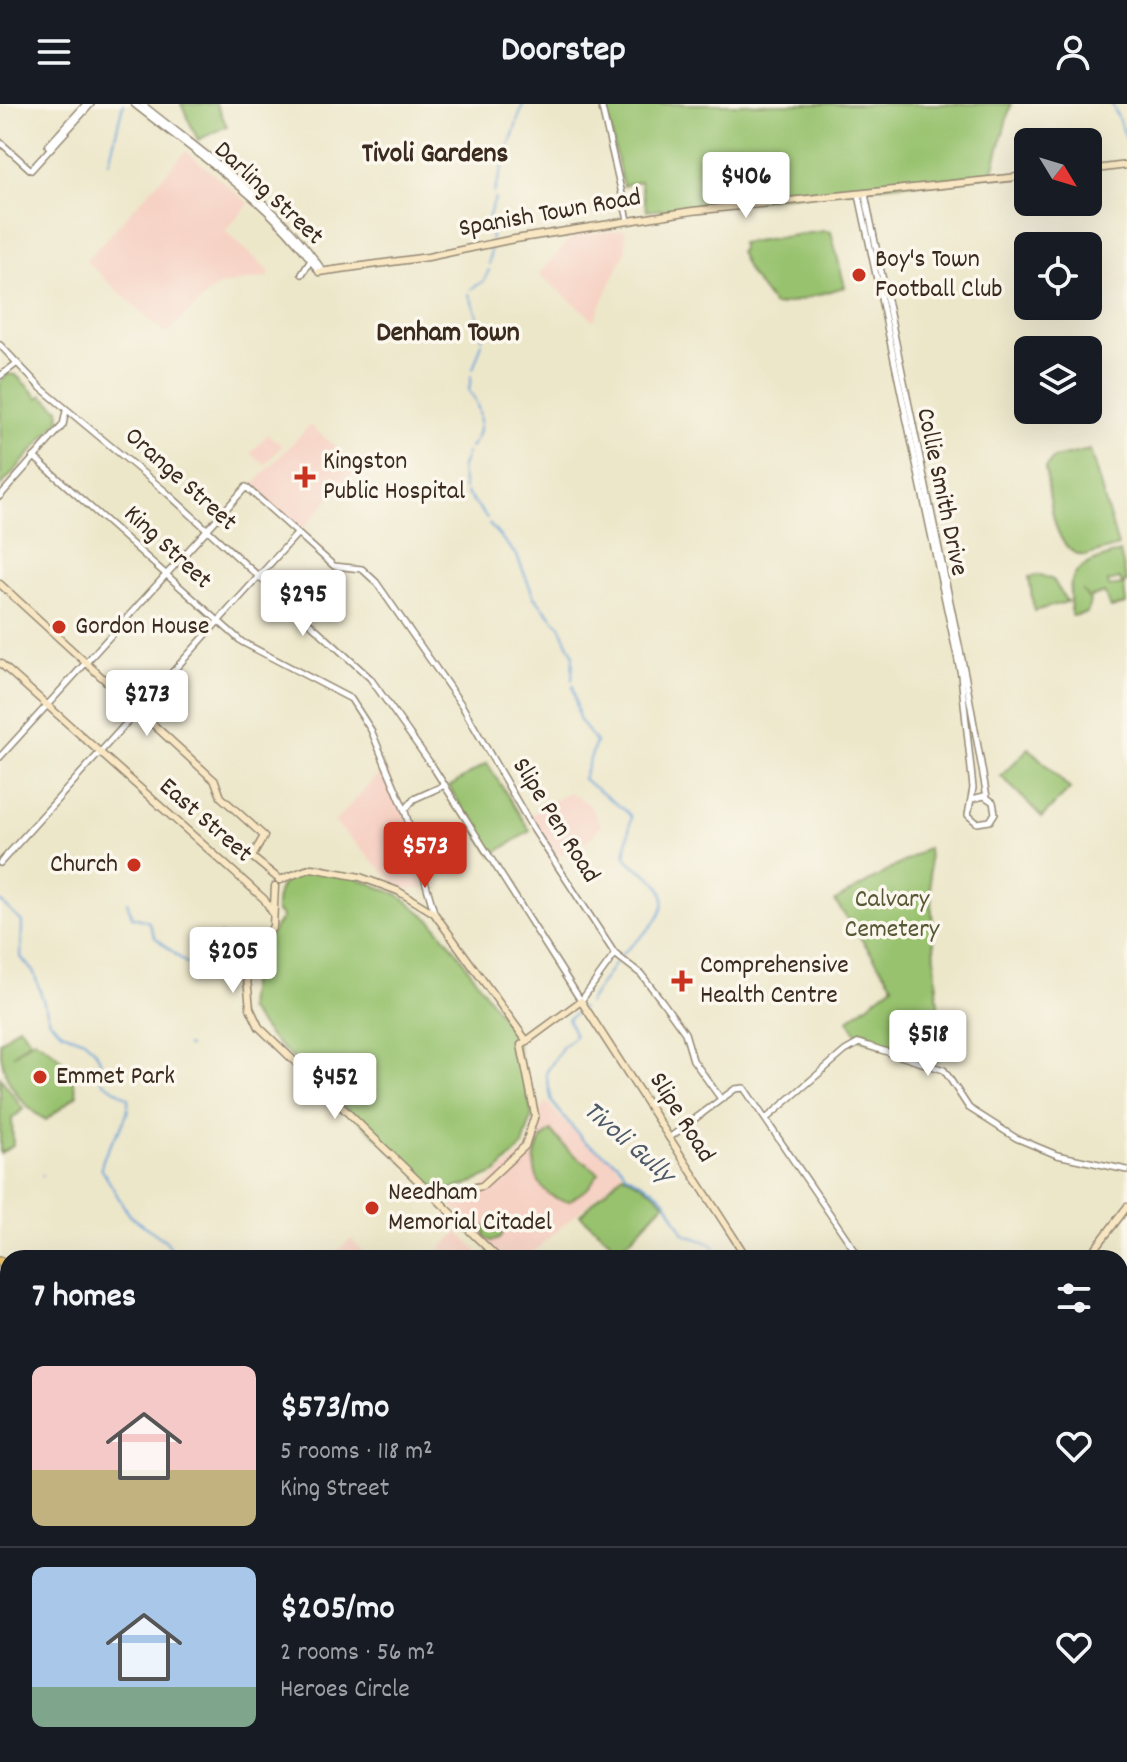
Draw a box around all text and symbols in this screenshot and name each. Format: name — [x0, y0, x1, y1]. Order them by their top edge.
text: Doorstep — [501, 26, 626, 78]
icon: menu — [32, 30, 76, 74]
icon: person — [1051, 30, 1095, 74]
north arrow — [1014, 128, 1102, 216]
map controls — [1014, 128, 1102, 424]
street label: Darling Street — [205, 133, 332, 255]
district label: Tivoli Gardens — [362, 136, 508, 176]
pin: $406 — [699, 152, 793, 220]
text: $406 — [721, 159, 771, 196]
street label: Spanish Town Road — [456, 180, 644, 248]
button: locate — [1014, 232, 1102, 320]
place label: Boy's Town Football Club — [875, 242, 1003, 309]
marker: Boy's Town Football Club — [850, 266, 868, 284]
district label: Denham Town — [376, 315, 520, 355]
button: layers — [1014, 336, 1102, 424]
street label: Collie Smith Drive — [905, 405, 977, 579]
street label: Orange Street — [115, 419, 245, 541]
place label: Kingston Public Hospital — [323, 444, 465, 511]
marker: Kingston Public Hospital — [294, 466, 316, 488]
street label: King Street — [114, 497, 220, 599]
pin: $295 — [256, 570, 350, 638]
text: $295 — [279, 577, 327, 614]
place label: Gordon House — [75, 609, 210, 646]
marker: Gordon House — [50, 618, 68, 636]
pin: $273 — [100, 670, 194, 738]
text: $273 — [124, 677, 170, 714]
street label: Slipe Pen Road — [502, 751, 608, 891]
street label: East Street — [150, 770, 260, 873]
pin: $573 — [378, 822, 472, 890]
text: $573 — [402, 829, 448, 866]
place label: Church — [50, 847, 118, 884]
marker: Church — [125, 856, 143, 874]
park label: Calvary Cemetery — [845, 882, 940, 949]
pin: $205 — [186, 927, 280, 995]
text: $205 — [208, 934, 258, 971]
place label: Comprehensive Health Centre — [700, 948, 849, 1015]
marker: Comprehensive Health Centre — [671, 970, 693, 992]
pin: $518 — [881, 1010, 975, 1078]
text: $518 — [907, 1017, 949, 1054]
pin: $452 — [288, 1053, 382, 1121]
place label: Emmet Park — [56, 1059, 175, 1096]
text: $452 — [311, 1060, 359, 1097]
street label: Slipe Road — [639, 1066, 723, 1170]
marker: Emmet Park — [31, 1068, 49, 1086]
water label: Tivoli Gully — [573, 1093, 684, 1197]
place label: Needham Memorial Citadel — [388, 1175, 552, 1242]
marker: Needham Memorial Citadel — [363, 1199, 381, 1217]
text: 7 homes — [32, 1274, 136, 1323]
icon: filters — [1052, 1276, 1096, 1320]
text: $573/mo — [280, 1385, 389, 1434]
icon: home — [96, 1398, 192, 1494]
icon: heart — [1052, 1424, 1096, 1468]
text: 5 rooms · 118 m² — [280, 1434, 433, 1471]
text: King Street — [280, 1471, 389, 1508]
text: $205/mo — [280, 1586, 395, 1635]
icon: home — [96, 1599, 192, 1695]
icon: heart — [1052, 1625, 1096, 1669]
text: 2 rooms · 56 m² — [280, 1635, 435, 1672]
text: Heroes Circle — [280, 1672, 410, 1709]

